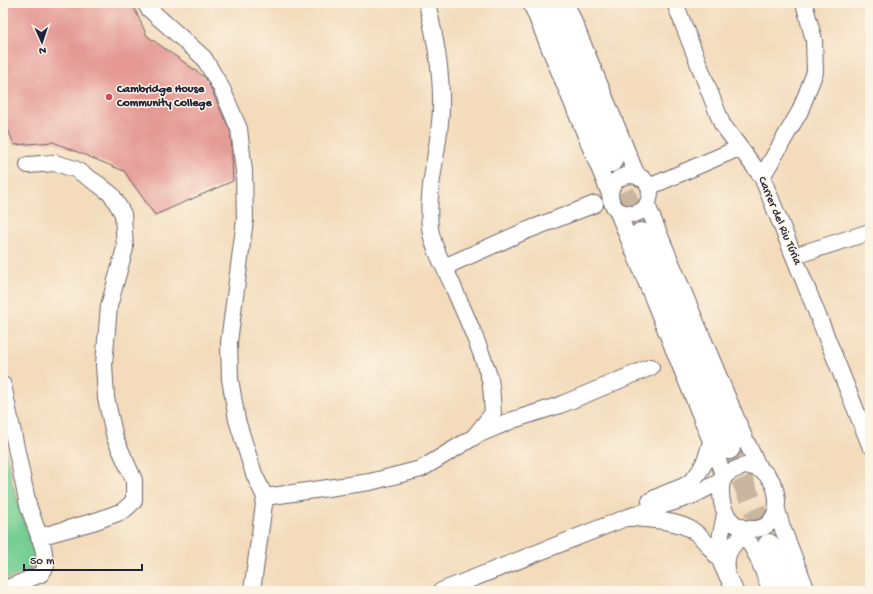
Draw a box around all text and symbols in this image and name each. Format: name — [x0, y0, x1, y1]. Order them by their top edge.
north arrow — [22, 22, 62, 62]
text: N — [39, 44, 46, 56]
place label: Cambridge House Community College — [116, 83, 212, 111]
marker: Cambridge House Community College — [104, 92, 114, 102]
street label: Carrer del Riu Túria — [754, 175, 804, 268]
scale bar — [24, 546, 142, 572]
text: 50 m — [30, 555, 55, 569]

